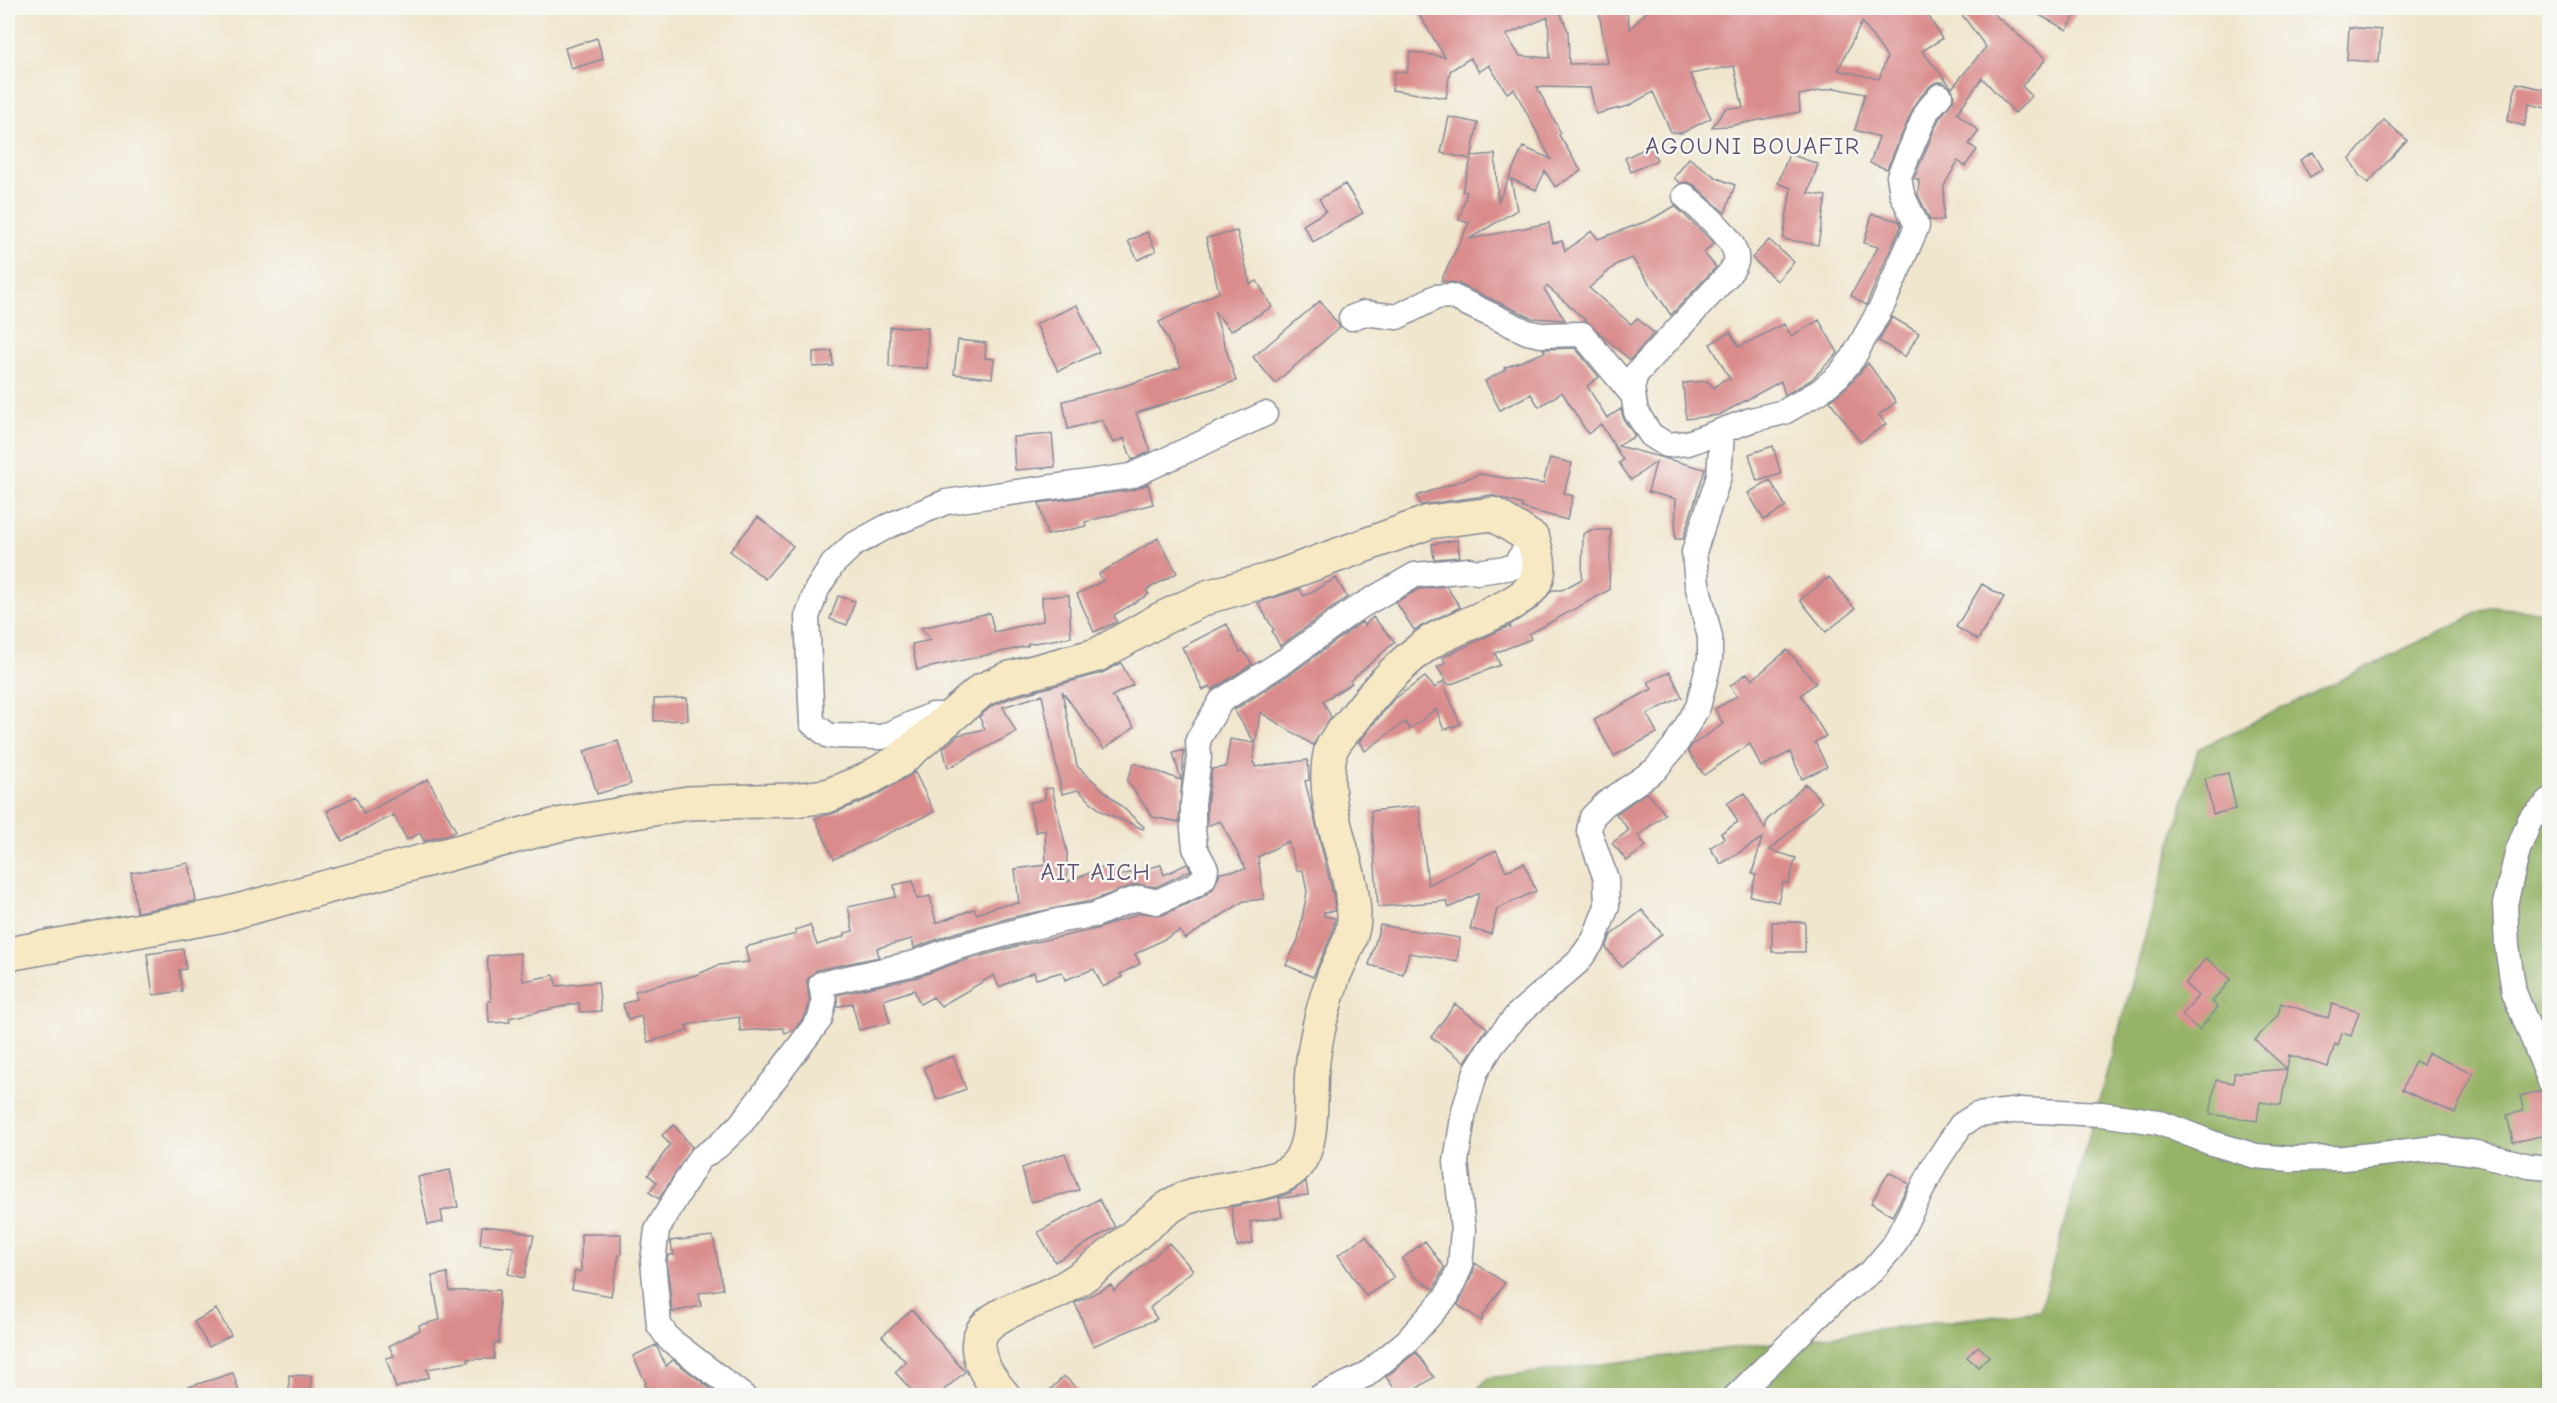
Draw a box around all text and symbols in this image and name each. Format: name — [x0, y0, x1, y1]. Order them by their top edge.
district label: AGOUNI BOUAFIR — [1645, 132, 1861, 160]
district label: AIT AICH — [1041, 858, 1151, 886]

